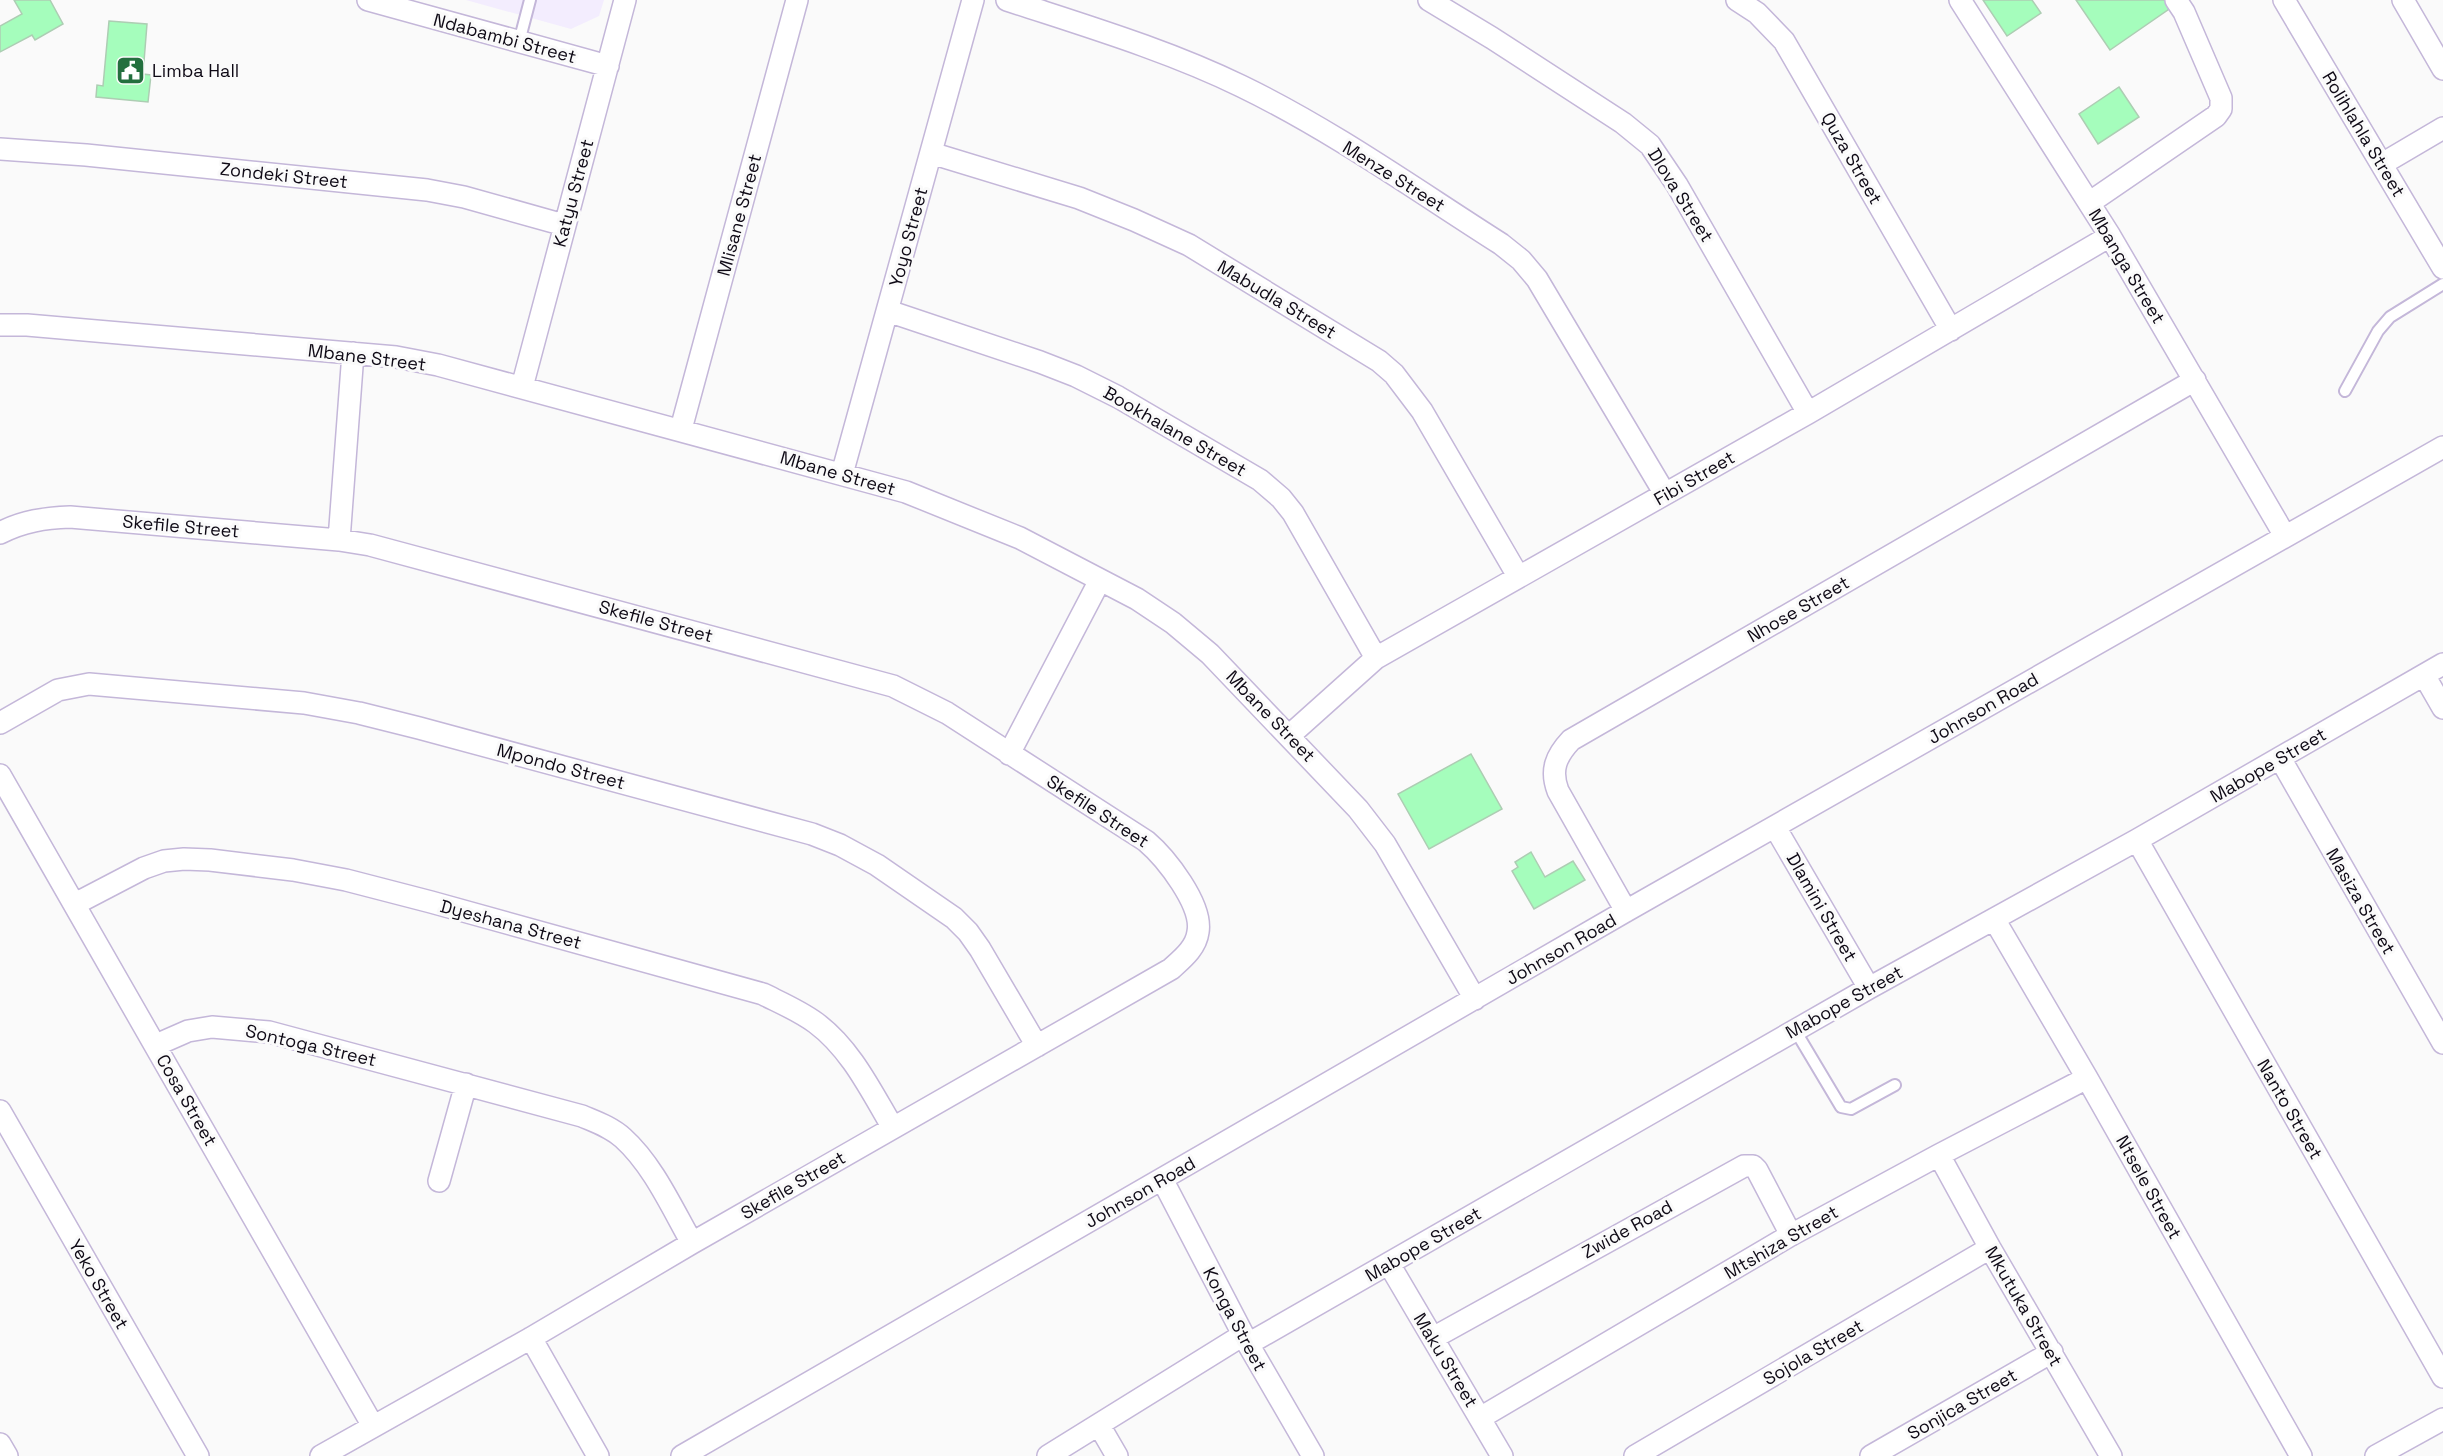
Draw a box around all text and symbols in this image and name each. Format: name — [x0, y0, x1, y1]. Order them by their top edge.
street label: Ndabambi Street — [431, 8, 579, 68]
public building icon: Limba Hall — [115, 54, 147, 86]
place label: Limba Hall — [152, 59, 239, 82]
street label: Rolihlahla Street — [2317, 67, 2411, 201]
street label: Quza Street — [1816, 108, 1888, 208]
street label: Menze Street — [1338, 135, 1450, 217]
street label: Katyu Street — [548, 137, 598, 249]
street label: Dlova Street — [1643, 144, 1719, 246]
street label: Mlisane Street — [712, 151, 766, 279]
street label: Zondeki Street — [219, 157, 349, 193]
street label: Yoyo Street — [884, 185, 932, 289]
street label: Mbanga Street — [2084, 204, 2170, 328]
street label: Mabudla Street — [1213, 255, 1341, 343]
street label: Mbane Street — [307, 338, 427, 376]
street label: Bookhalane Street — [1099, 381, 1251, 481]
street label: Mbane Street — [778, 446, 898, 500]
street label: Fibi Street — [1649, 446, 1739, 510]
street label: Skefile Street — [122, 509, 240, 543]
street label: Nhose Street — [1743, 571, 1853, 647]
street label: Skefile Street — [596, 595, 716, 647]
street label: Mbane Street — [1221, 665, 1321, 767]
street label: Johnson Road — [1924, 667, 2042, 749]
street label: Mabope Street — [2206, 722, 2330, 808]
street label: Mpondo Street — [494, 738, 628, 794]
street label: Skefile Street — [1043, 769, 1153, 853]
street label: Masiza Street — [2321, 844, 2401, 958]
street label: Dlamini Street — [1782, 849, 1862, 965]
street label: Dyeshana Street — [438, 894, 584, 954]
street label: Johnson Road — [1502, 908, 1620, 990]
street label: Mabope Street — [1781, 960, 1907, 1044]
street label: Sontoga Street — [243, 1019, 379, 1071]
street label: Cosa Street — [152, 1050, 222, 1150]
street label: Nanto Street — [2252, 1055, 2328, 1163]
street label: Ntsele Street — [2111, 1131, 2187, 1243]
street label: Skefile Street — [737, 1146, 849, 1224]
street label: Johnson Road — [1081, 1151, 1199, 1233]
street label: Zwide Road — [1578, 1195, 1676, 1263]
street label: Mtshiza Street — [1720, 1200, 1842, 1284]
street label: Mabope Street — [1361, 1201, 1485, 1287]
street label: Yeko Street — [64, 1235, 134, 1333]
street label: Mkutuka Street — [1980, 1242, 2068, 1370]
street label: Konga Street — [1198, 1263, 1272, 1375]
street label: Maku Street — [1409, 1309, 1483, 1411]
street label: Sojola Street — [1759, 1314, 1867, 1390]
street label: Sonjica Street — [1903, 1363, 2021, 1445]

